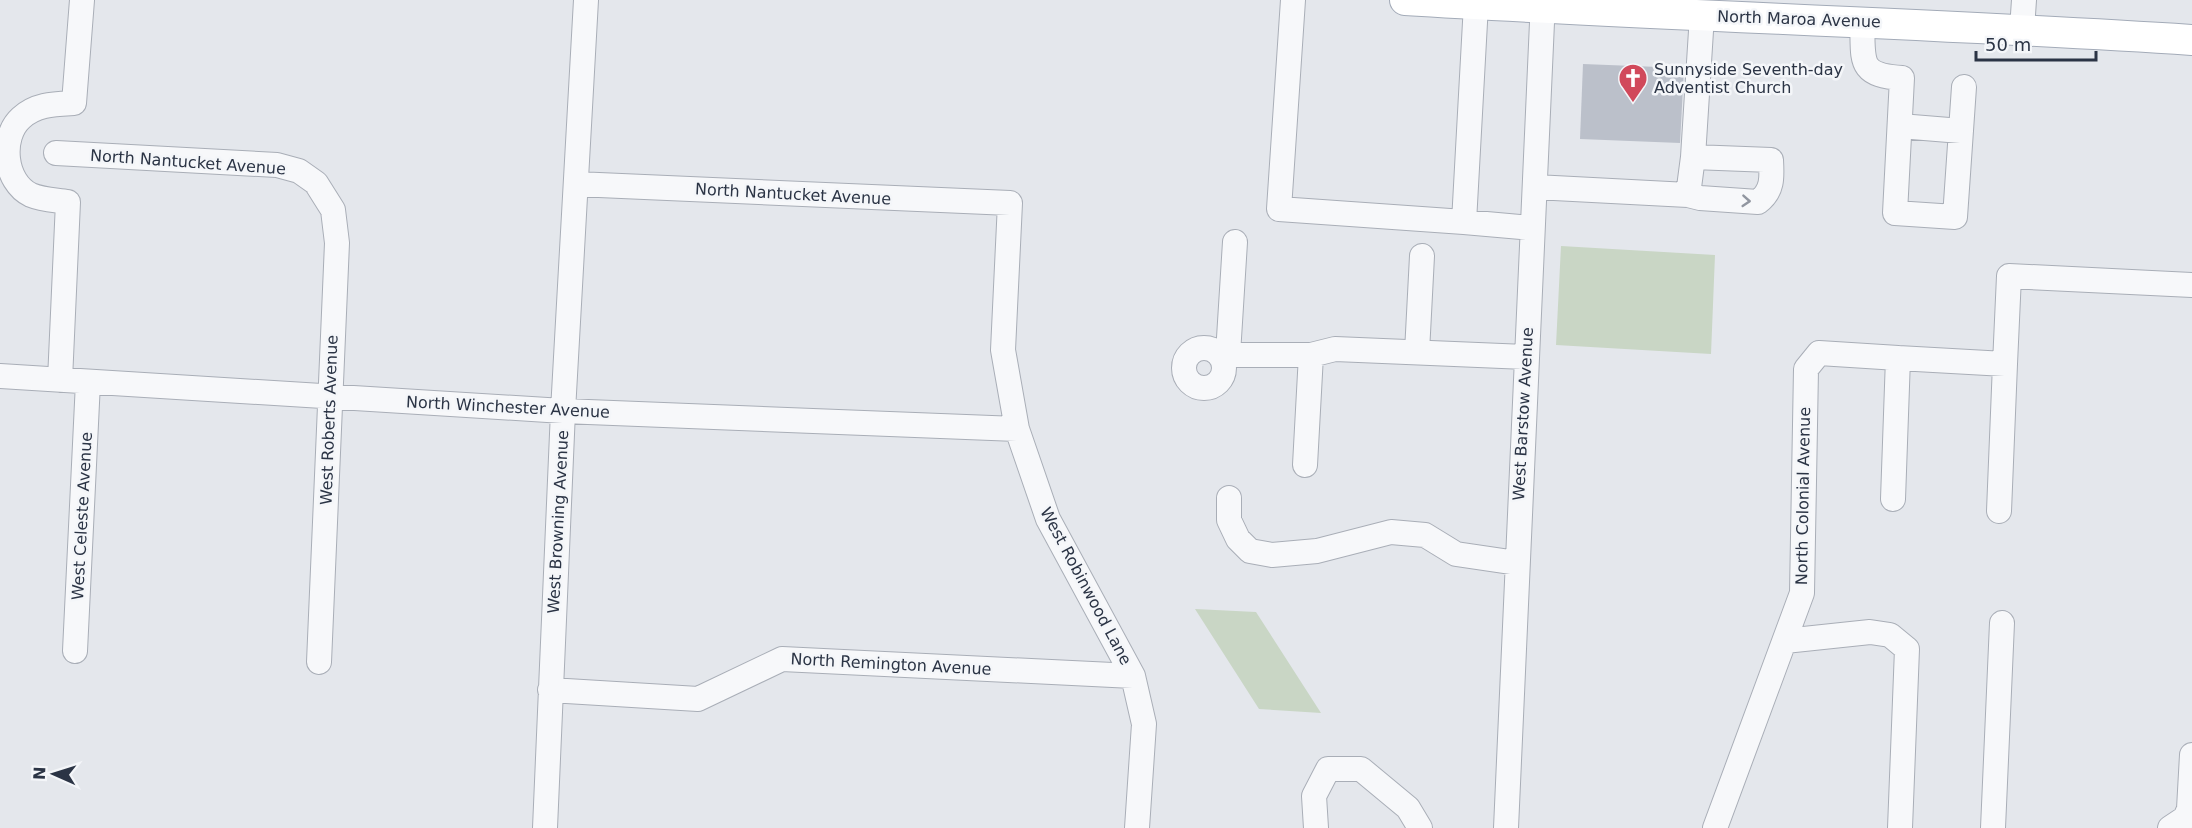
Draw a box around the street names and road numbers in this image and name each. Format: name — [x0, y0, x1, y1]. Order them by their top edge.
street label: North Maroa Avenue — [1717, 7, 1881, 31]
street label: North Nantucket Avenue — [89, 146, 287, 178]
street label: North Nantucket Avenue — [694, 179, 892, 209]
street label: West Barstow Avenue — [1509, 327, 1537, 501]
street label: West Roberts Avenue — [317, 335, 341, 505]
street label: North Winchester Avenue — [406, 392, 610, 422]
street label: North Colonial Avenue — [1792, 407, 1814, 585]
street label: West Browning Avenue — [544, 430, 572, 614]
street label: West Celeste Avenue — [68, 431, 96, 601]
street label: West Robinwood Lane — [1036, 504, 1136, 668]
street label: North Remington Avenue — [790, 649, 992, 679]

